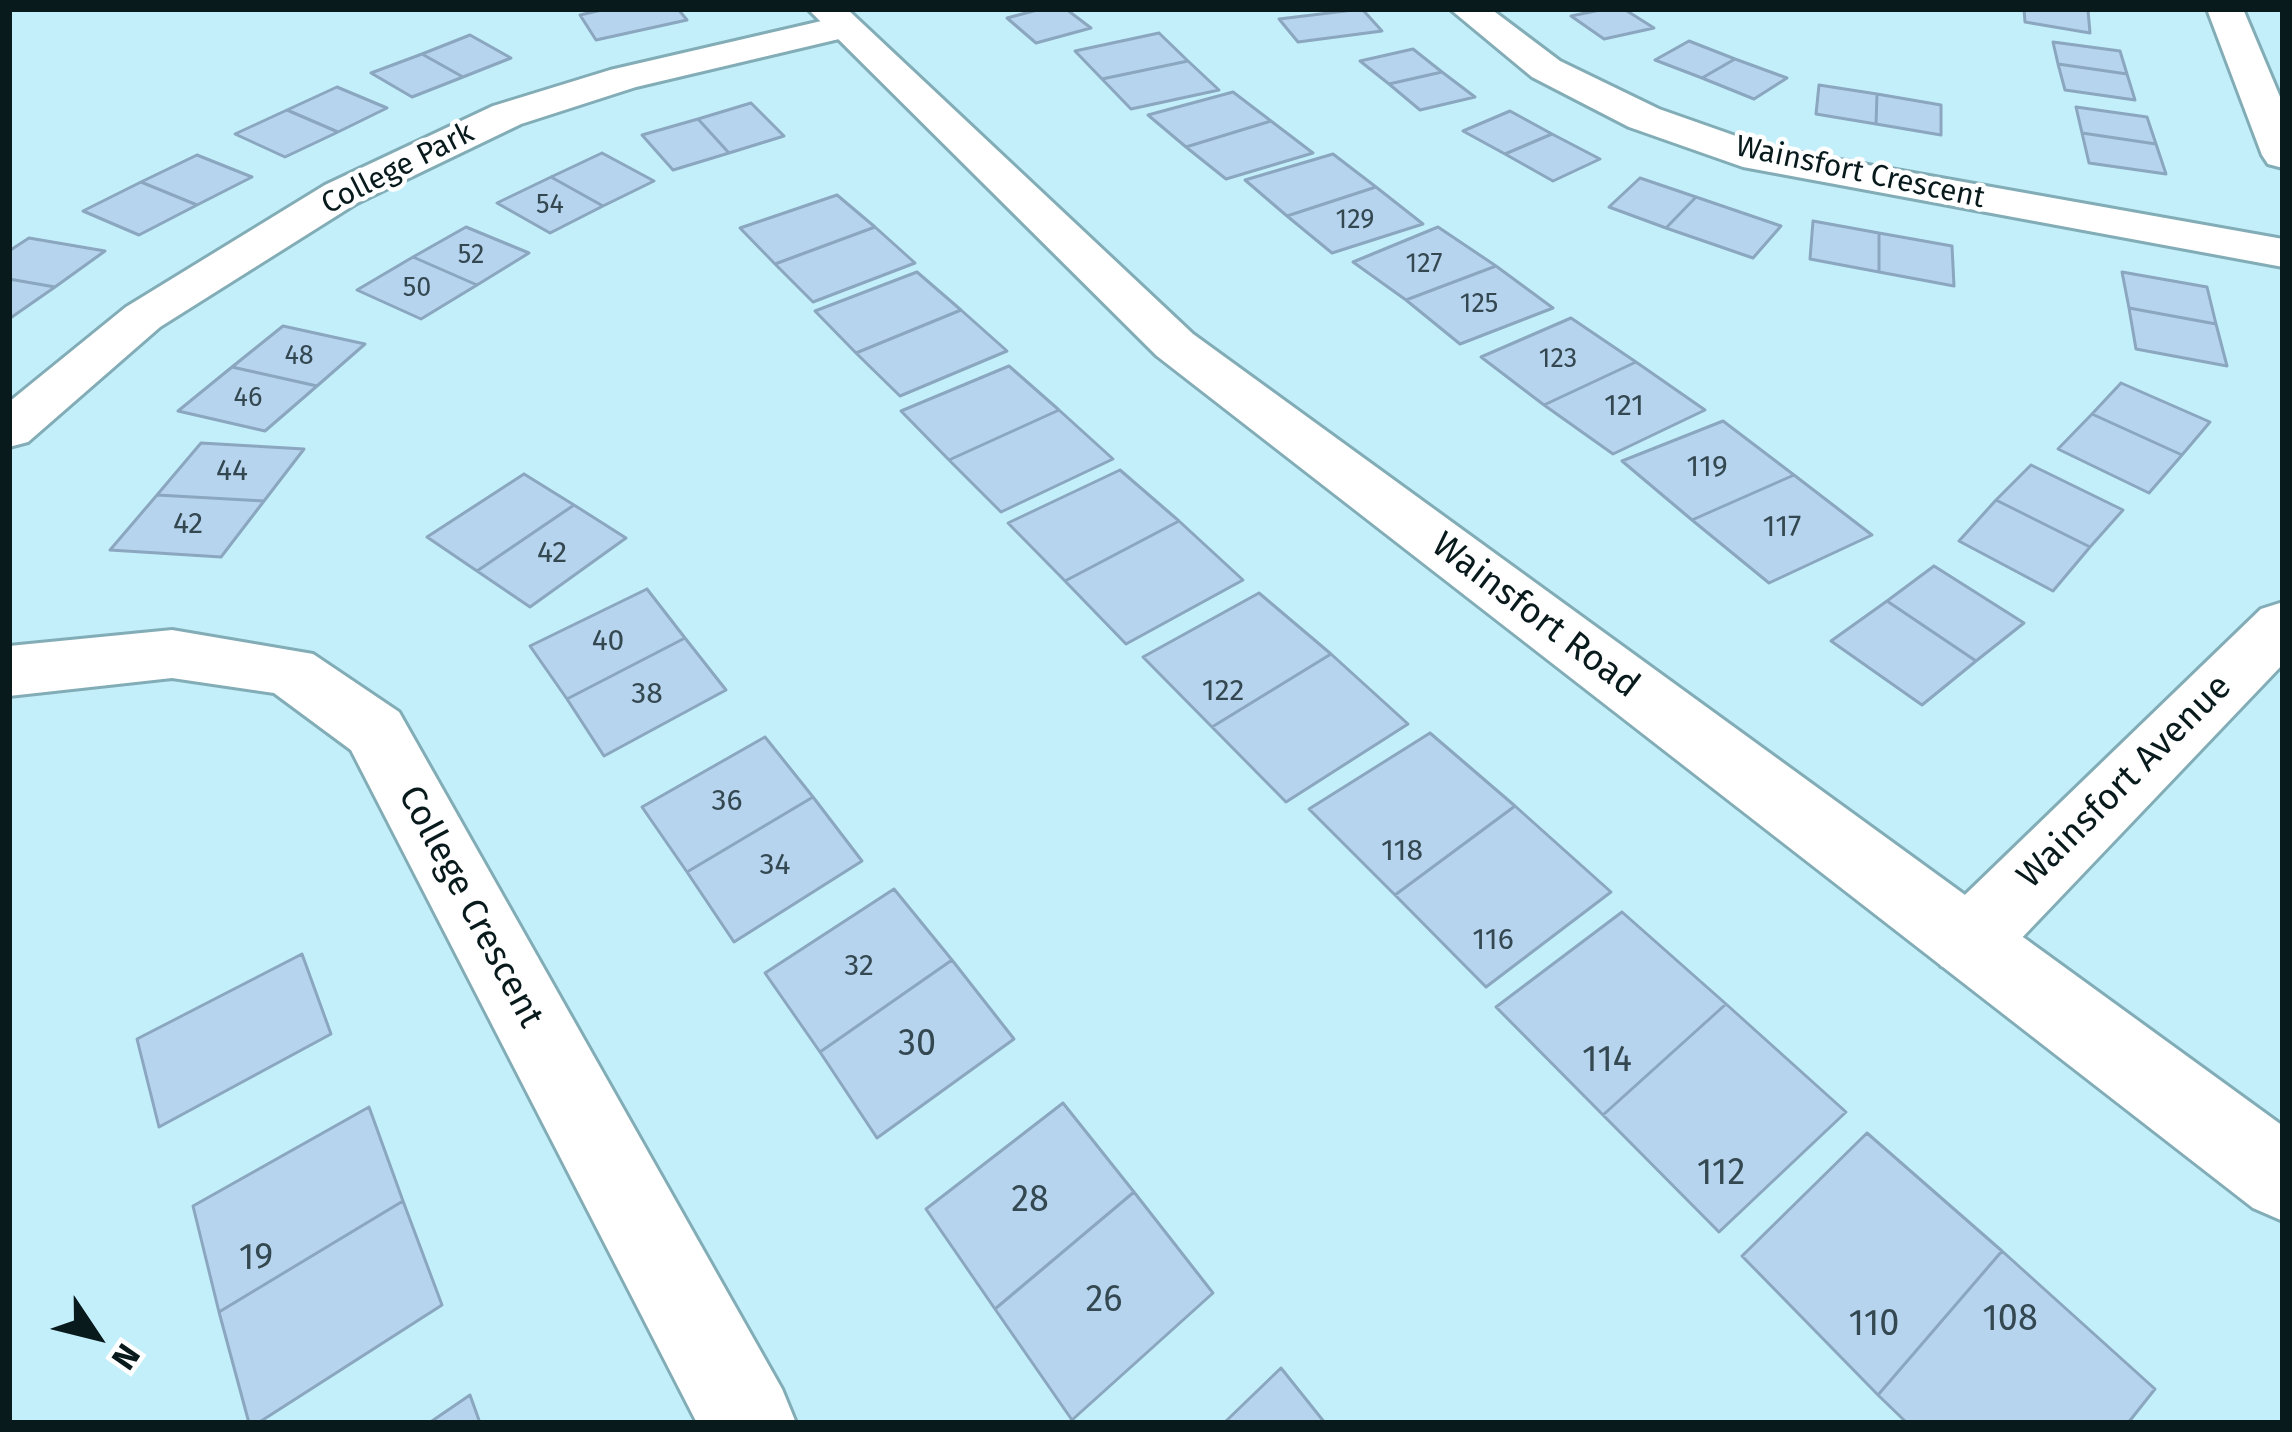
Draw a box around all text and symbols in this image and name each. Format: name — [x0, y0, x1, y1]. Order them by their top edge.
street label: College Park — [316, 115, 480, 223]
street label: Wainsfort Crescent — [1732, 129, 1988, 217]
house number: 54 — [536, 189, 564, 221]
house number: 129 — [1336, 204, 1374, 236]
house number: 52 — [458, 239, 484, 271]
house number: 127 — [1406, 248, 1442, 280]
house number: 50 — [403, 272, 431, 304]
house number: 125 — [1460, 288, 1498, 320]
house number: 48 — [284, 340, 314, 372]
house number: 123 — [1539, 343, 1577, 375]
house number: 46 — [234, 382, 262, 414]
house number: 121 — [1604, 389, 1644, 425]
house number: 119 — [1686, 450, 1728, 486]
house number: 44 — [216, 454, 248, 490]
house number: 42 — [173, 507, 203, 543]
house number: 117 — [1763, 510, 1801, 546]
street label: Wainsfort Road — [1423, 524, 1647, 708]
house number: 42 — [537, 536, 567, 572]
house number: 40 — [592, 624, 624, 660]
street label: Wainsfort Avenue — [2009, 666, 2241, 898]
house number: 122 — [1202, 674, 1244, 710]
house number: 38 — [631, 677, 663, 713]
street label: College Crescent — [388, 779, 552, 1035]
house number: 36 — [712, 784, 742, 820]
house number: 118 — [1381, 834, 1423, 870]
house number: 34 — [760, 848, 790, 884]
house number: 116 — [1472, 923, 1514, 959]
house number: 32 — [844, 949, 874, 985]
house number: 30 — [898, 1023, 936, 1067]
house number: 114 — [1582, 1039, 1632, 1083]
house number: 112 — [1697, 1152, 1745, 1196]
house number: 28 — [1011, 1179, 1049, 1223]
house number: 19 — [239, 1237, 273, 1281]
north arrow — [36, 1276, 156, 1396]
house number: 26 — [1085, 1279, 1123, 1323]
house number: 108 — [1982, 1298, 2038, 1342]
house number: 110 — [1849, 1303, 1899, 1347]
text: N — [103, 1336, 148, 1377]

